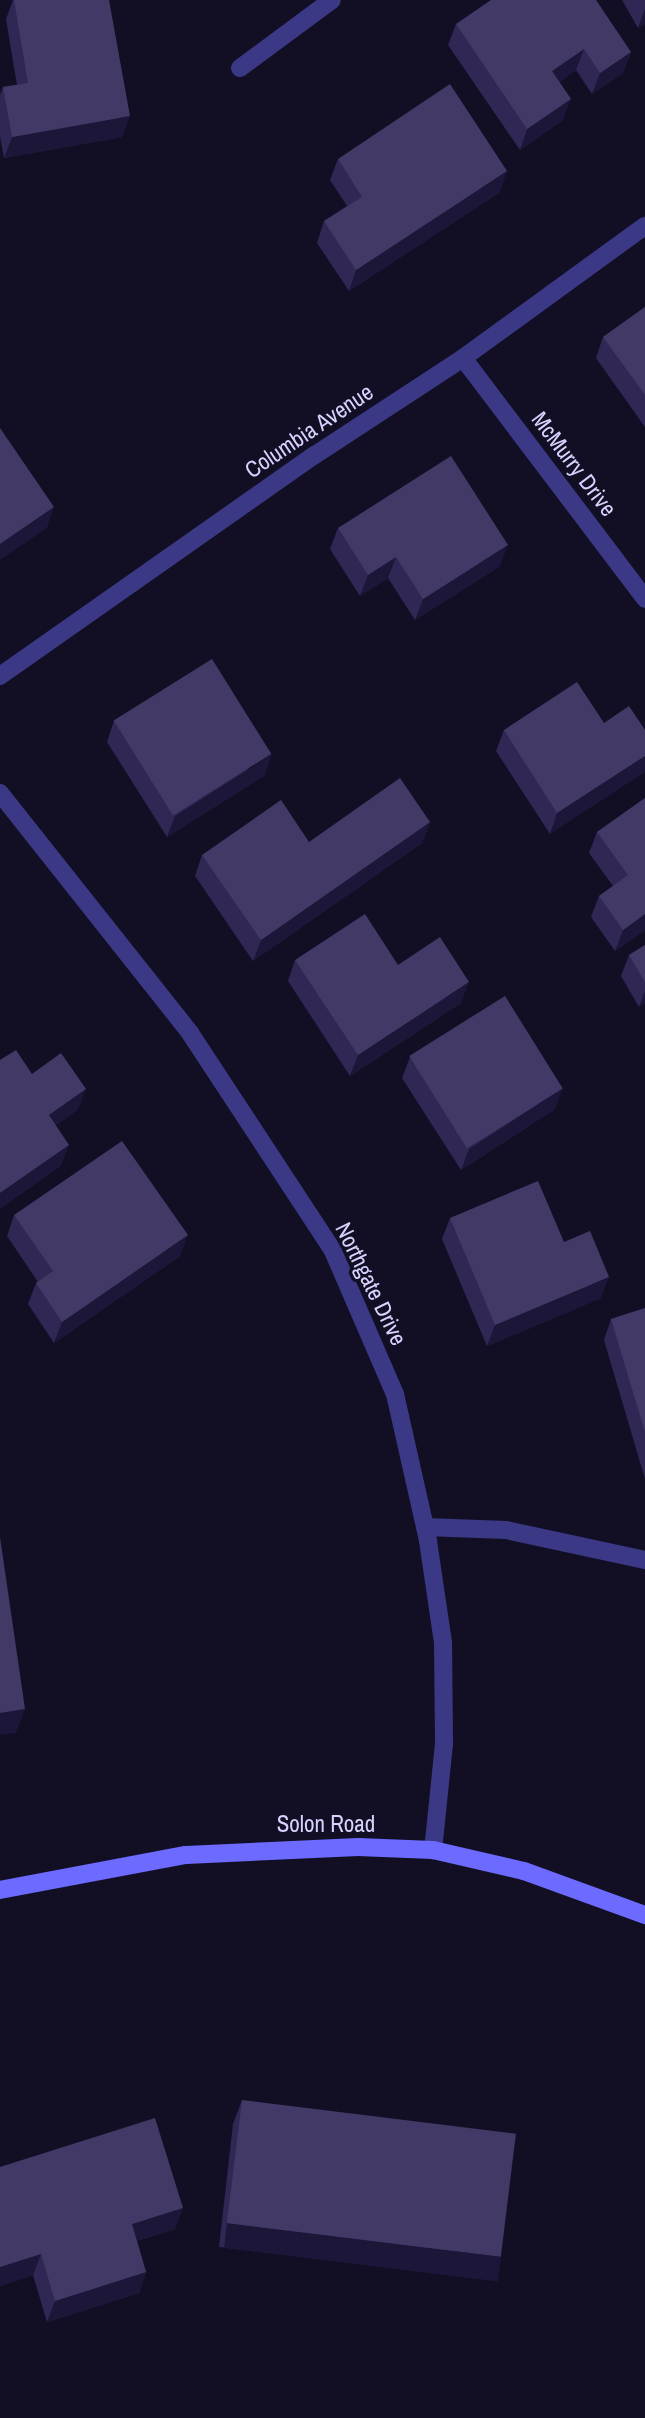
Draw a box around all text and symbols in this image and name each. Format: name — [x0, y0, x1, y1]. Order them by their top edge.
street label: Columbia Avenue — [239, 378, 379, 484]
street label: McMurry Drive — [526, 406, 622, 522]
street label: Northgate Drive — [329, 1218, 413, 1350]
street label: Solon Road — [277, 1810, 375, 1838]

